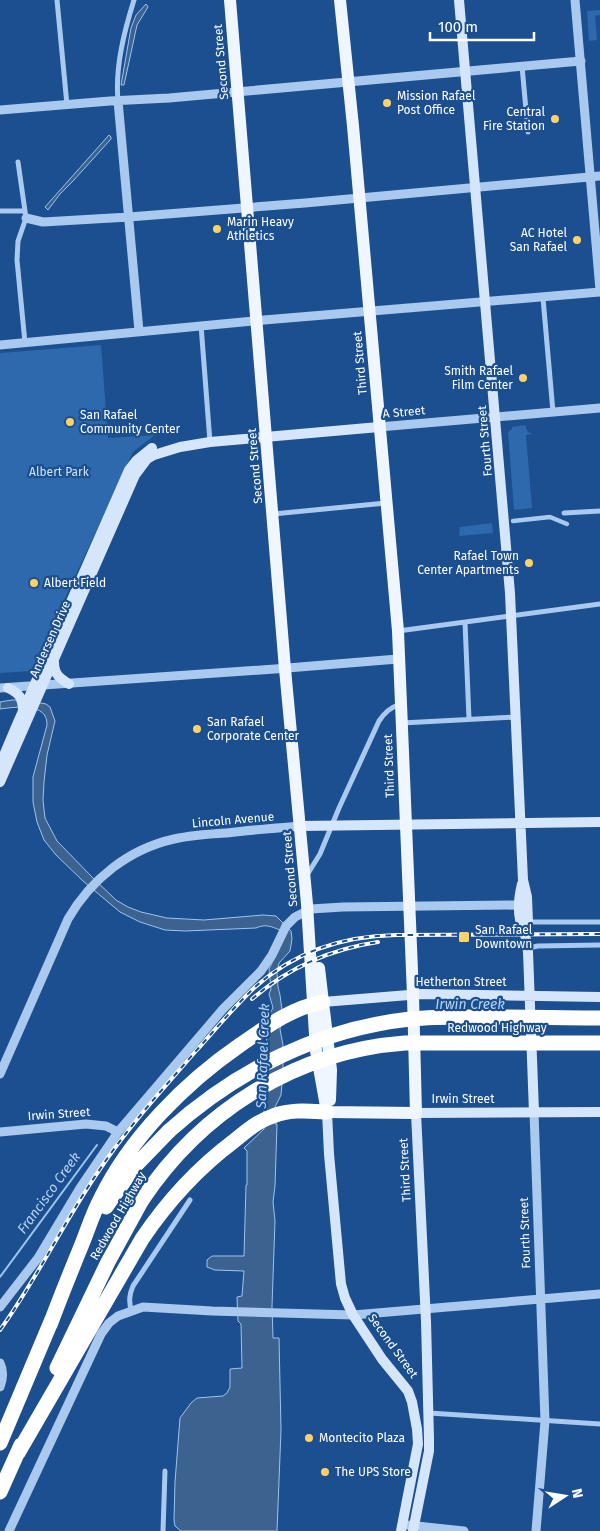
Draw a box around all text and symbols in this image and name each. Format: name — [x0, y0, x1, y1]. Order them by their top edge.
scale bar — [430, 10, 534, 42]
text: 100 m — [438, 18, 478, 36]
street label: Second Street — [211, 23, 231, 100]
place label: Mission Rafael Post Office — [397, 89, 476, 117]
marker: Mission Rafael Post Office — [381, 97, 393, 109]
place label: Central Fire Station — [483, 105, 545, 133]
marker: Central Fire Station — [549, 113, 561, 125]
place label: Marin Heavy Athletics — [227, 215, 294, 243]
marker: Marin Heavy Athletics — [211, 223, 223, 235]
place label: AC Hotel San Rafael — [510, 226, 567, 254]
marker: AC Hotel San Rafael — [571, 234, 583, 246]
street label: Third Street — [350, 330, 370, 395]
place label: Smith Rafael Film Center — [444, 364, 513, 392]
marker: Smith Rafael Film Center — [517, 372, 529, 384]
street label: A Street — [382, 403, 426, 421]
street label: Fourth Street — [475, 404, 495, 477]
place label: San Rafael Community Center — [80, 408, 181, 436]
marker: San Rafael Community Center — [64, 416, 76, 428]
street label: Second Street — [245, 427, 265, 504]
park label: Albert Park — [29, 465, 90, 479]
place label: Rafael Town Center Apartments — [417, 549, 519, 577]
marker: Rafael Town Center Apartments — [523, 557, 535, 569]
place label: Albert Field — [44, 576, 106, 590]
marker: Albert Field — [28, 577, 40, 589]
street label: Andersen Drive — [27, 598, 73, 680]
place label: San Rafael Corporate Center — [207, 715, 300, 743]
marker: San Rafael Corporate Center — [191, 723, 203, 735]
street label: Third Street — [381, 733, 397, 798]
street label: Lincoln Avenue — [191, 809, 275, 831]
street label: Second Street — [280, 830, 300, 907]
place label: San Rafael Downtown — [475, 923, 533, 951]
marker: San Rafael Downtown — [457, 930, 471, 944]
street label: Hetherton Street — [415, 975, 507, 989]
water label: Irwin Creek — [435, 996, 505, 1013]
water label: San Rafael Creek — [253, 1003, 273, 1110]
street label: Redwood Highway — [447, 1021, 547, 1035]
street label: Irwin Street — [432, 1092, 495, 1106]
street label: Irwin Street — [27, 1105, 92, 1123]
street label: Third Street — [396, 1137, 414, 1202]
water label: Francisco Creek — [14, 1149, 85, 1237]
street label: Redwood Highway — [87, 1169, 149, 1263]
street label: Fourth Street — [517, 1197, 533, 1269]
street label: Second Street — [365, 1311, 421, 1381]
place label: Montecito Plaza — [319, 1431, 405, 1445]
marker: Montecito Plaza — [303, 1432, 315, 1444]
place label: The UPS Store — [335, 1465, 411, 1479]
marker: The UPS Store — [319, 1466, 331, 1478]
north arrow — [540, 1471, 590, 1521]
text: N — [568, 1487, 587, 1500]

